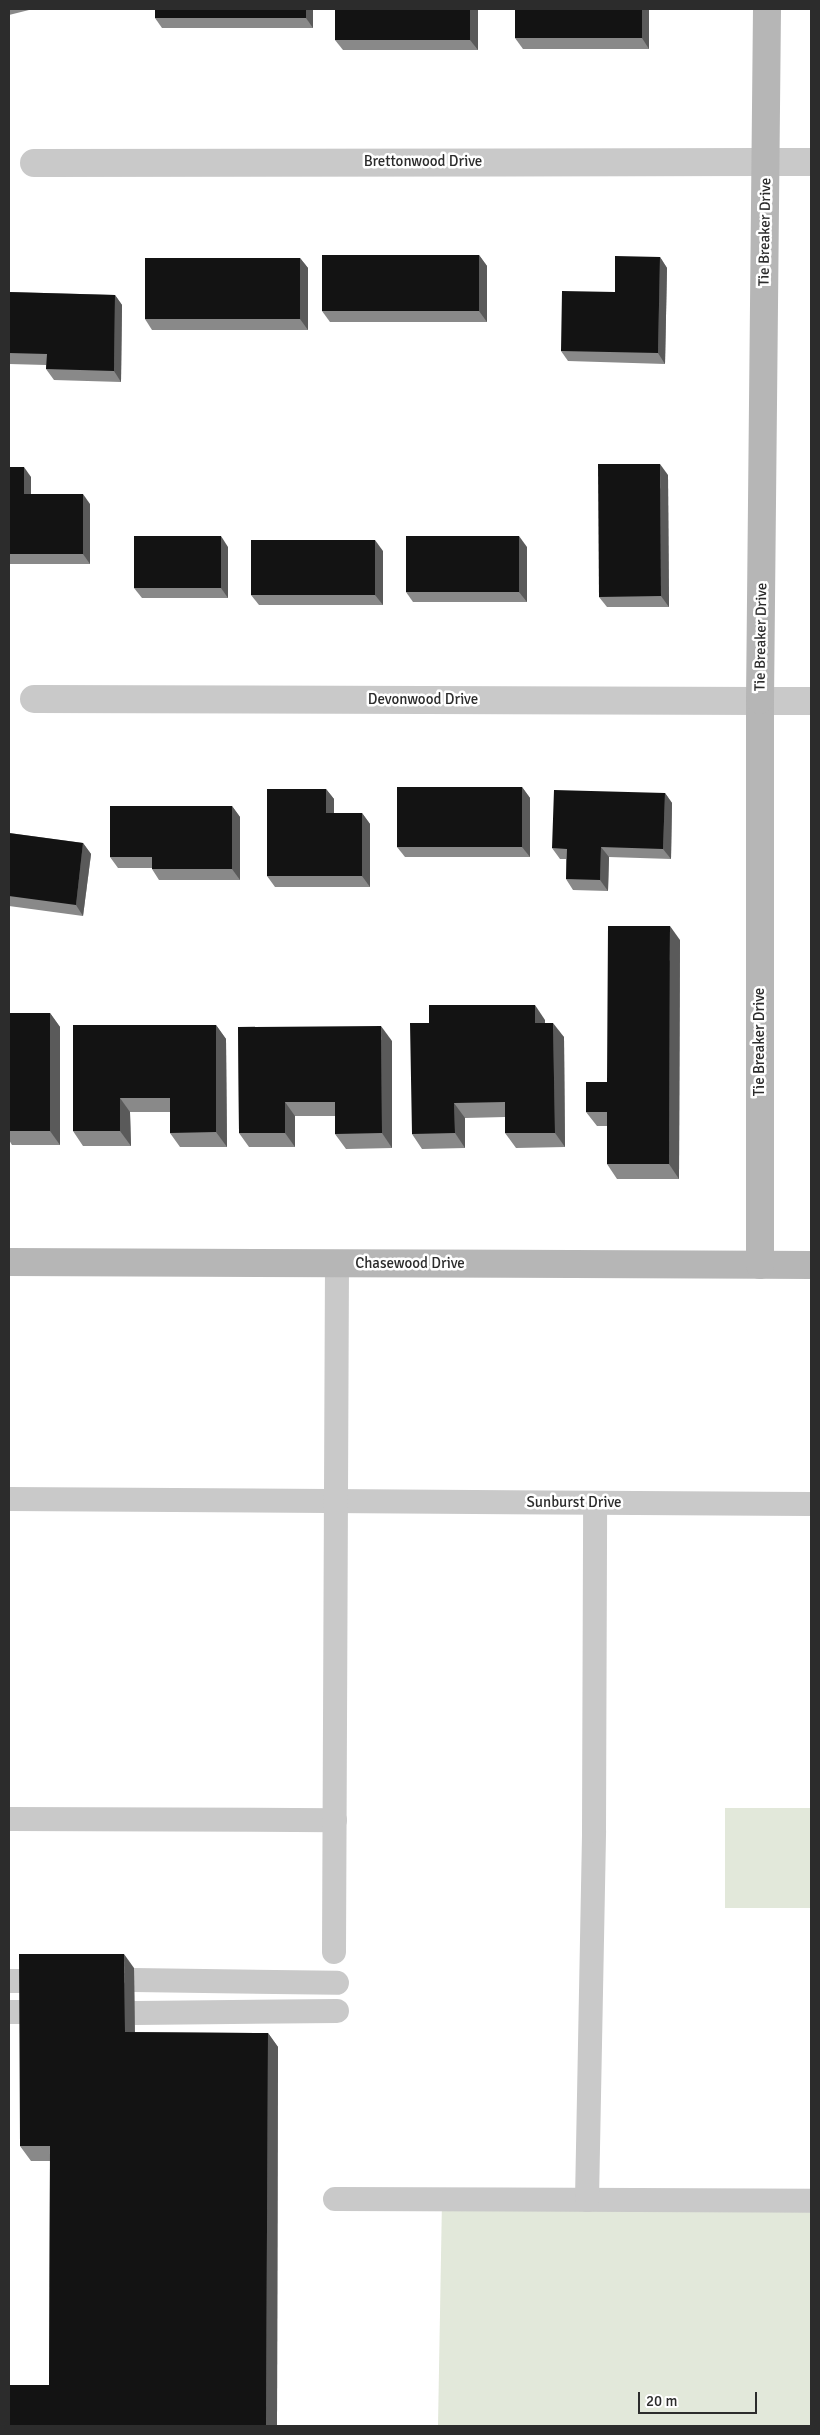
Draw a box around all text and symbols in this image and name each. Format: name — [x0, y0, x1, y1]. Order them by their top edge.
street label: Brettonwood Drive — [364, 153, 482, 171]
street label: Tie Breaker Drive — [755, 178, 775, 286]
street label: Tie Breaker Drive — [751, 583, 771, 691]
street label: Devonwood Drive — [368, 691, 478, 709]
street label: Tie Breaker Drive — [751, 988, 769, 1096]
street label: Chasewood Drive — [355, 1255, 465, 1273]
street label: Sunburst Drive — [526, 1494, 622, 1512]
scale bar — [640, 2382, 759, 2414]
text: 20 m — [646, 2392, 677, 2410]

